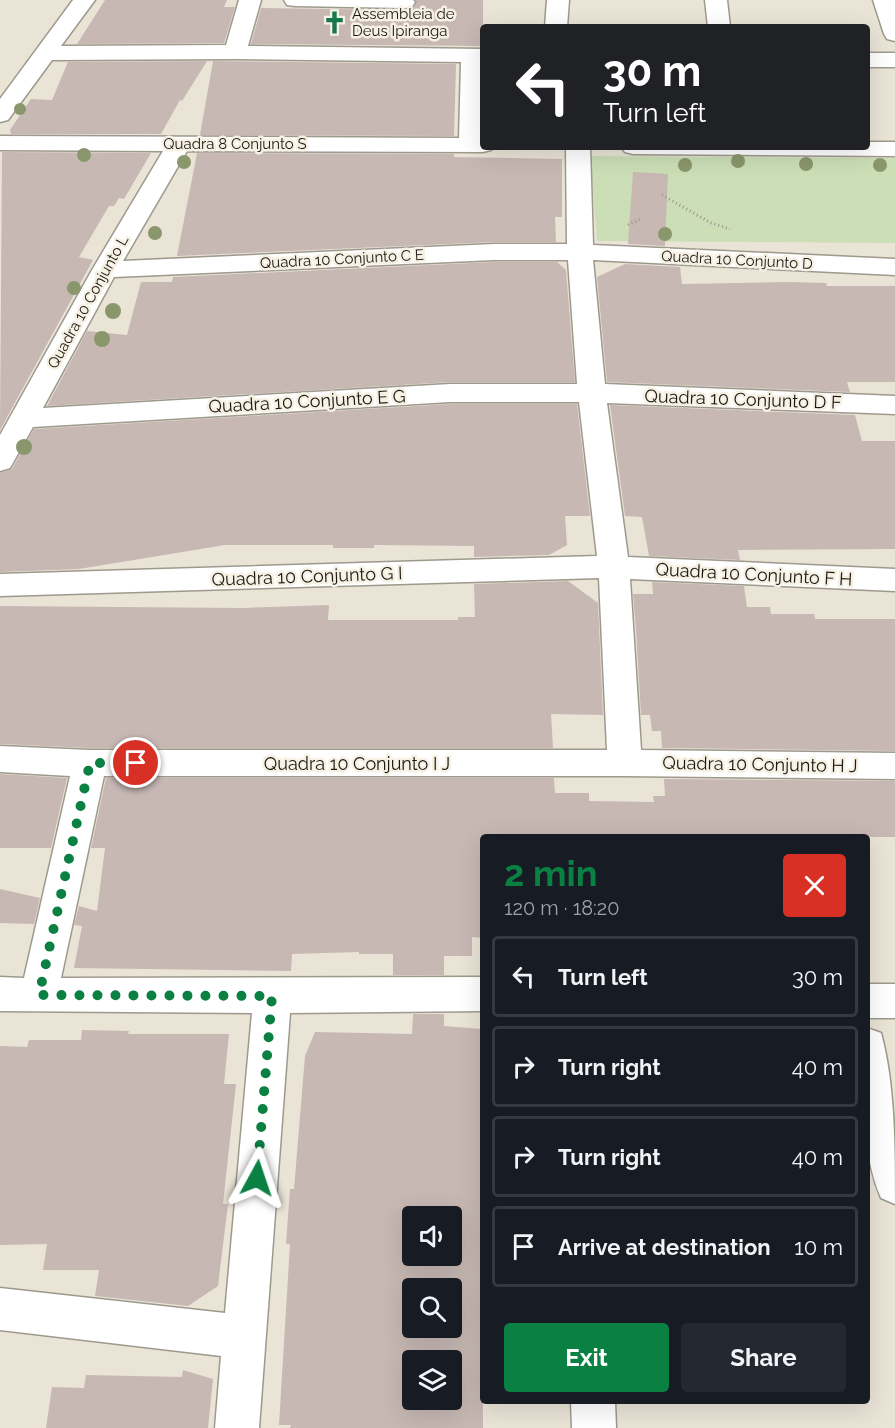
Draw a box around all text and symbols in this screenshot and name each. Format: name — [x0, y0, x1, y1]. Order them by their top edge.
place label: Assembleia de Deus Ipiranga — [352, 5, 455, 40]
church icon: Assembleia de Deus Ipiranga — [321, 10, 347, 36]
text: 30 m — [603, 47, 701, 96]
icon: left — [504, 48, 582, 126]
text: Turn left — [603, 97, 706, 128]
street label: Quadra 8 Conjunto S — [163, 135, 307, 153]
street label: Quadra 10 Conjunto L — [44, 232, 132, 372]
street label: Quadra 10 Conjunto C E — [260, 246, 424, 272]
street label: Quadra 10 Conjunto D — [661, 247, 813, 273]
street label: Quadra 10 Conjunto E G — [208, 385, 406, 417]
street label: Quadra 10 Conjunto D F — [644, 385, 842, 413]
street label: Quadra 10 Conjunto F H — [655, 558, 853, 590]
street label: Quadra 10 Conjunto G I — [211, 562, 403, 590]
pin — [110, 737, 161, 788]
icon: arrive — [119, 746, 152, 779]
street label: Quadra 10 Conjunto H J — [662, 752, 858, 776]
street label: Quadra 10 Conjunto I J — [264, 753, 450, 774]
text: 2 min — [504, 852, 597, 894]
button: close — [783, 854, 846, 917]
text: 120 m · 18:20 — [504, 896, 620, 920]
icon: left — [507, 960, 540, 993]
text: Turn left — [558, 964, 648, 990]
text: 30 m — [792, 964, 843, 990]
icon: right — [507, 1050, 540, 1083]
text: Turn right — [558, 1054, 661, 1080]
text: 40 m — [792, 1054, 843, 1080]
icon: right — [507, 1140, 540, 1173]
text: Turn right — [558, 1144, 661, 1170]
text: 40 m — [792, 1144, 843, 1170]
position arrow — [225, 1146, 289, 1210]
map controls — [402, 1206, 462, 1410]
button: sound — [402, 1206, 462, 1266]
icon: arrive — [507, 1230, 540, 1263]
text: Arrive at destination — [558, 1234, 771, 1260]
text: 10 m — [794, 1234, 843, 1260]
button: search — [402, 1278, 462, 1338]
button: Exit — [504, 1323, 669, 1392]
button: Share — [681, 1323, 846, 1392]
button: layers — [402, 1350, 462, 1410]

